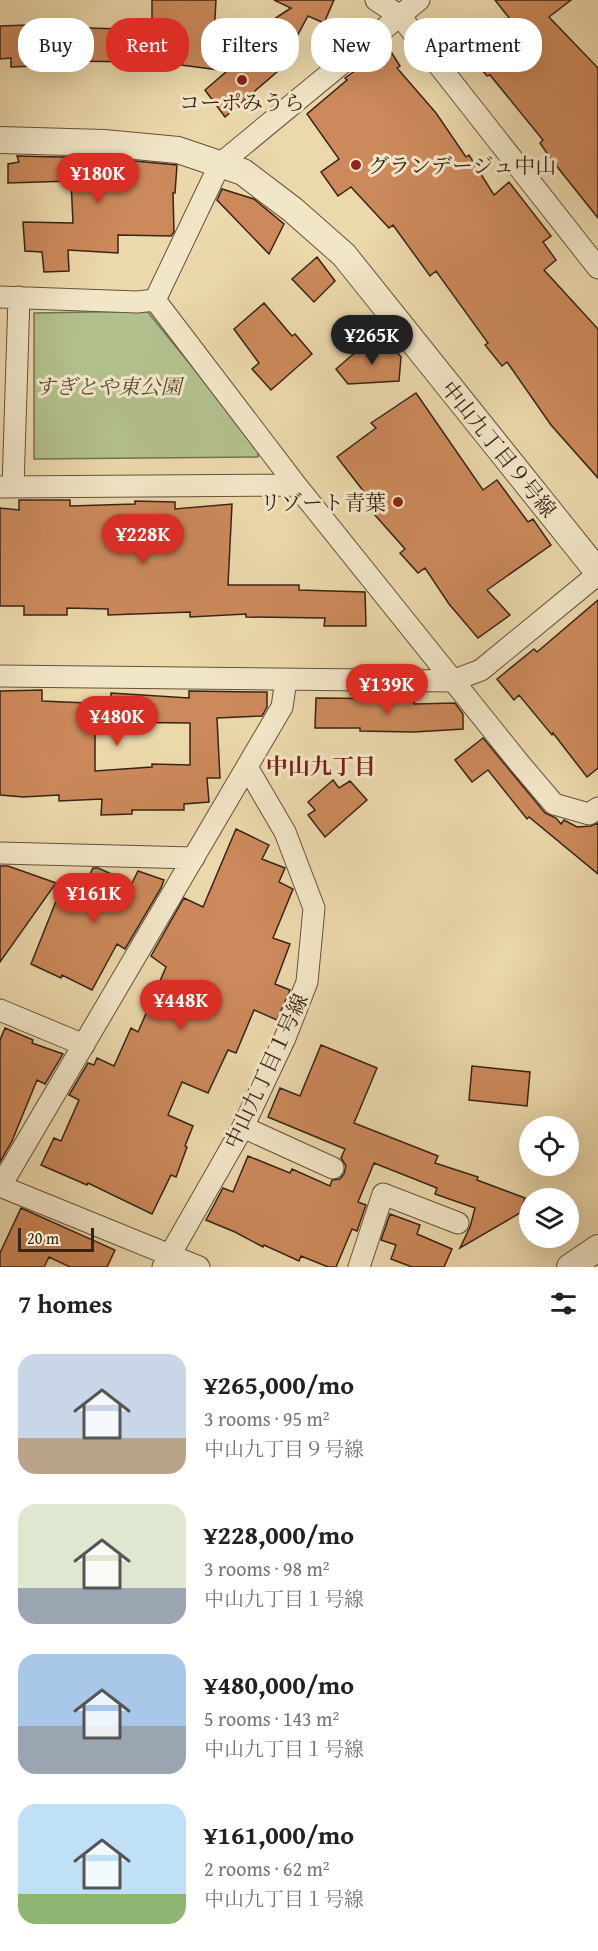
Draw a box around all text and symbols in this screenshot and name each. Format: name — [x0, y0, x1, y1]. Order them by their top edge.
chip: Buy — [18, 18, 94, 72]
chip: Rent — [106, 18, 189, 72]
chip: Filters — [201, 18, 299, 72]
chip: New — [311, 18, 392, 72]
chip: Apartment — [404, 18, 542, 72]
marker: コーポみうら — [235, 73, 249, 87]
place label: コーポみうら — [179, 87, 305, 118]
place label: グランデージュ中山 — [368, 150, 556, 181]
pin: ¥180K — [56, 153, 140, 204]
text: ¥180K — [71, 158, 125, 187]
marker: グランデージュ中山 — [349, 158, 363, 172]
pin: ¥265K — [330, 315, 414, 366]
text: ¥265K — [345, 320, 399, 349]
park label: すぎとや東公園 — [35, 371, 184, 402]
street label: 中山九丁目９号線 — [434, 374, 564, 524]
place label: リゾート青葉 — [260, 487, 386, 518]
marker: リゾート青葉 — [391, 495, 405, 509]
pin: ¥228K — [101, 514, 185, 565]
text: ¥228K — [116, 519, 170, 548]
pin: ¥139K — [345, 664, 429, 715]
text: ¥139K — [360, 669, 414, 698]
pin: ¥480K — [75, 696, 159, 747]
text: ¥480K — [90, 701, 144, 730]
district label: 中山九丁目 — [266, 750, 376, 782]
pin: ¥161K — [52, 873, 136, 924]
text: ¥161K — [67, 878, 121, 907]
pin: ¥448K — [139, 980, 223, 1031]
text: ¥448K — [154, 985, 208, 1014]
street label: 中山九丁目１号線 — [216, 988, 316, 1154]
map controls — [519, 1116, 579, 1248]
button: locate — [519, 1116, 579, 1176]
button: layers — [519, 1188, 579, 1248]
scale bar — [18, 1225, 94, 1252]
text: 20 m — [27, 1226, 59, 1250]
text: 7 homes — [18, 1284, 113, 1323]
icon: filters — [547, 1287, 580, 1320]
text: ¥265,000/mo — [204, 1365, 354, 1404]
icon: home — [66, 1378, 138, 1450]
text: 3 rooms · 95 m² — [204, 1404, 330, 1433]
text: 中山九丁目９号線 — [204, 1434, 364, 1463]
text: ¥228,000/mo — [204, 1515, 354, 1554]
icon: home — [66, 1528, 138, 1600]
text: 3 rooms · 98 m² — [204, 1554, 330, 1583]
text: 中山九丁目１号線 — [204, 1584, 364, 1613]
text: ¥480,000/mo — [204, 1665, 354, 1704]
icon: home — [66, 1678, 138, 1750]
text: 5 rooms · 143 m² — [204, 1704, 339, 1733]
text: 中山九丁目１号線 — [204, 1734, 364, 1763]
text: ¥161,000/mo — [204, 1815, 354, 1854]
icon: home — [66, 1828, 138, 1900]
text: 2 rooms · 62 m² — [204, 1854, 330, 1883]
text: 中山九丁目１号線 — [204, 1884, 364, 1913]

